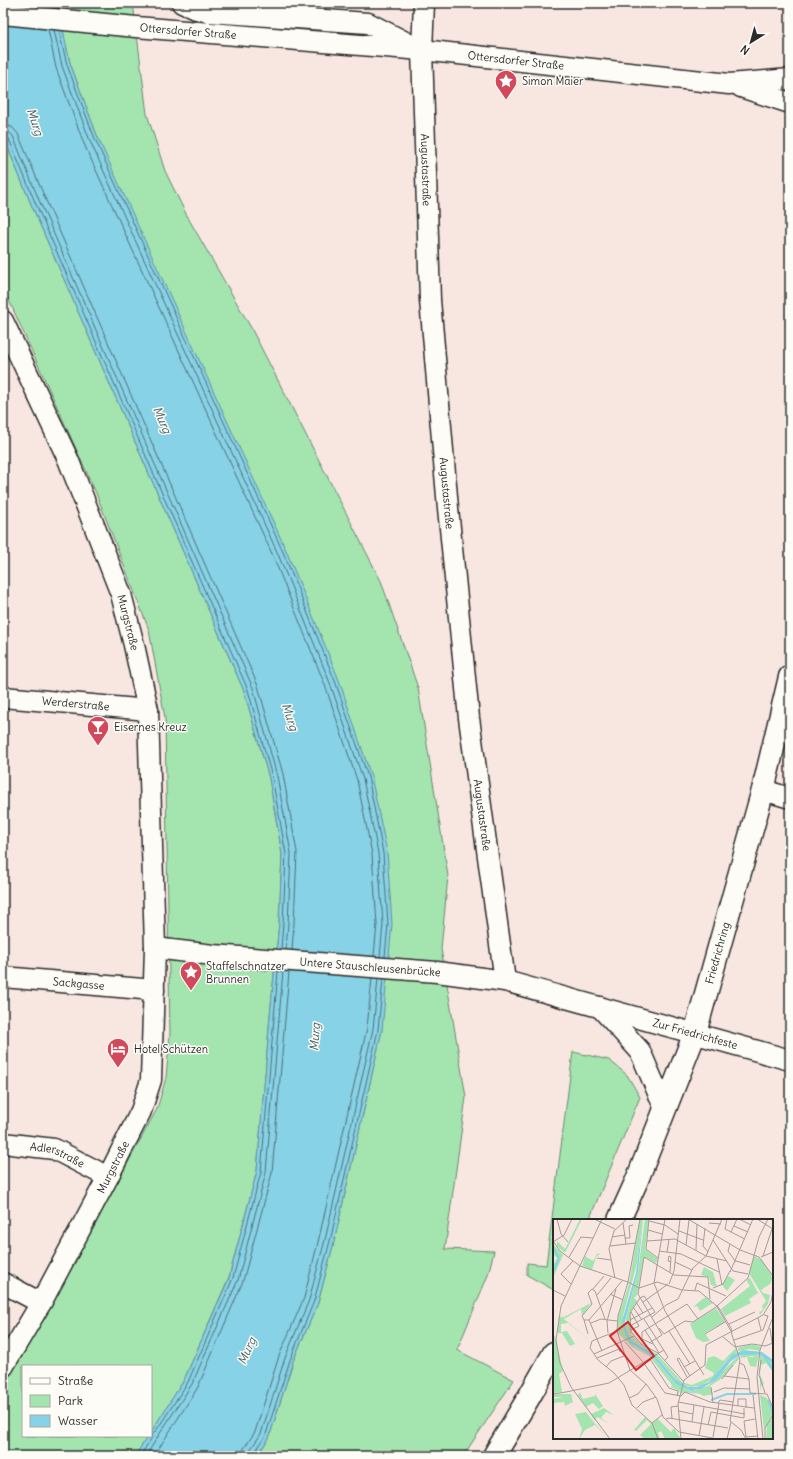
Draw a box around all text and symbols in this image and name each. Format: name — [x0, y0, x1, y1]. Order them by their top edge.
street label: Ottersdorfer Straße — [139, 20, 237, 42]
north arrow — [731, 22, 771, 62]
text: N — [738, 42, 752, 58]
street label: Ottersdorfer Straße — [467, 48, 565, 73]
place icon: Simon Maier — [493, 68, 519, 101]
place label: Simon Maier — [522, 74, 584, 88]
water label: Murg — [24, 106, 48, 139]
street label: Augustastraße — [418, 134, 434, 206]
water label: Murg — [150, 404, 176, 437]
street label: Augustastraße — [437, 456, 457, 530]
street label: Murgstraße — [114, 593, 142, 652]
street label: Werderstraße — [41, 694, 110, 714]
water label: Murg — [279, 701, 302, 734]
bar icon: Eisernes Kreuz — [85, 714, 111, 747]
place label: Eisernes Kreuz — [114, 720, 187, 734]
street label: Augustastraße — [470, 778, 494, 852]
street label: Friedrichring — [702, 920, 733, 985]
street label: Untere Stauschleusenbrücke — [299, 955, 442, 979]
place icon: Staffelschnatzer Brunnen — [178, 959, 204, 992]
place label: Staffelschnatzer Brunnen — [206, 959, 287, 986]
street label: Sackgasse — [52, 974, 105, 993]
street label: Zur Friedrichfeste — [651, 1015, 739, 1052]
water label: Murg — [306, 1021, 323, 1052]
hotel icon: Hotel Schützen — [105, 1036, 131, 1069]
place label: Hotel Schützen — [134, 1042, 208, 1056]
street label: Murgstraße — [94, 1138, 132, 1196]
street label: Adlerstraße — [29, 1139, 87, 1171]
inset map — [553, 1219, 773, 1439]
water label: Murg — [234, 1334, 260, 1367]
legend — [22, 1365, 152, 1437]
text: Straße — [58, 1373, 93, 1388]
text: Park — [58, 1393, 83, 1408]
text: Wasser — [58, 1413, 98, 1428]

